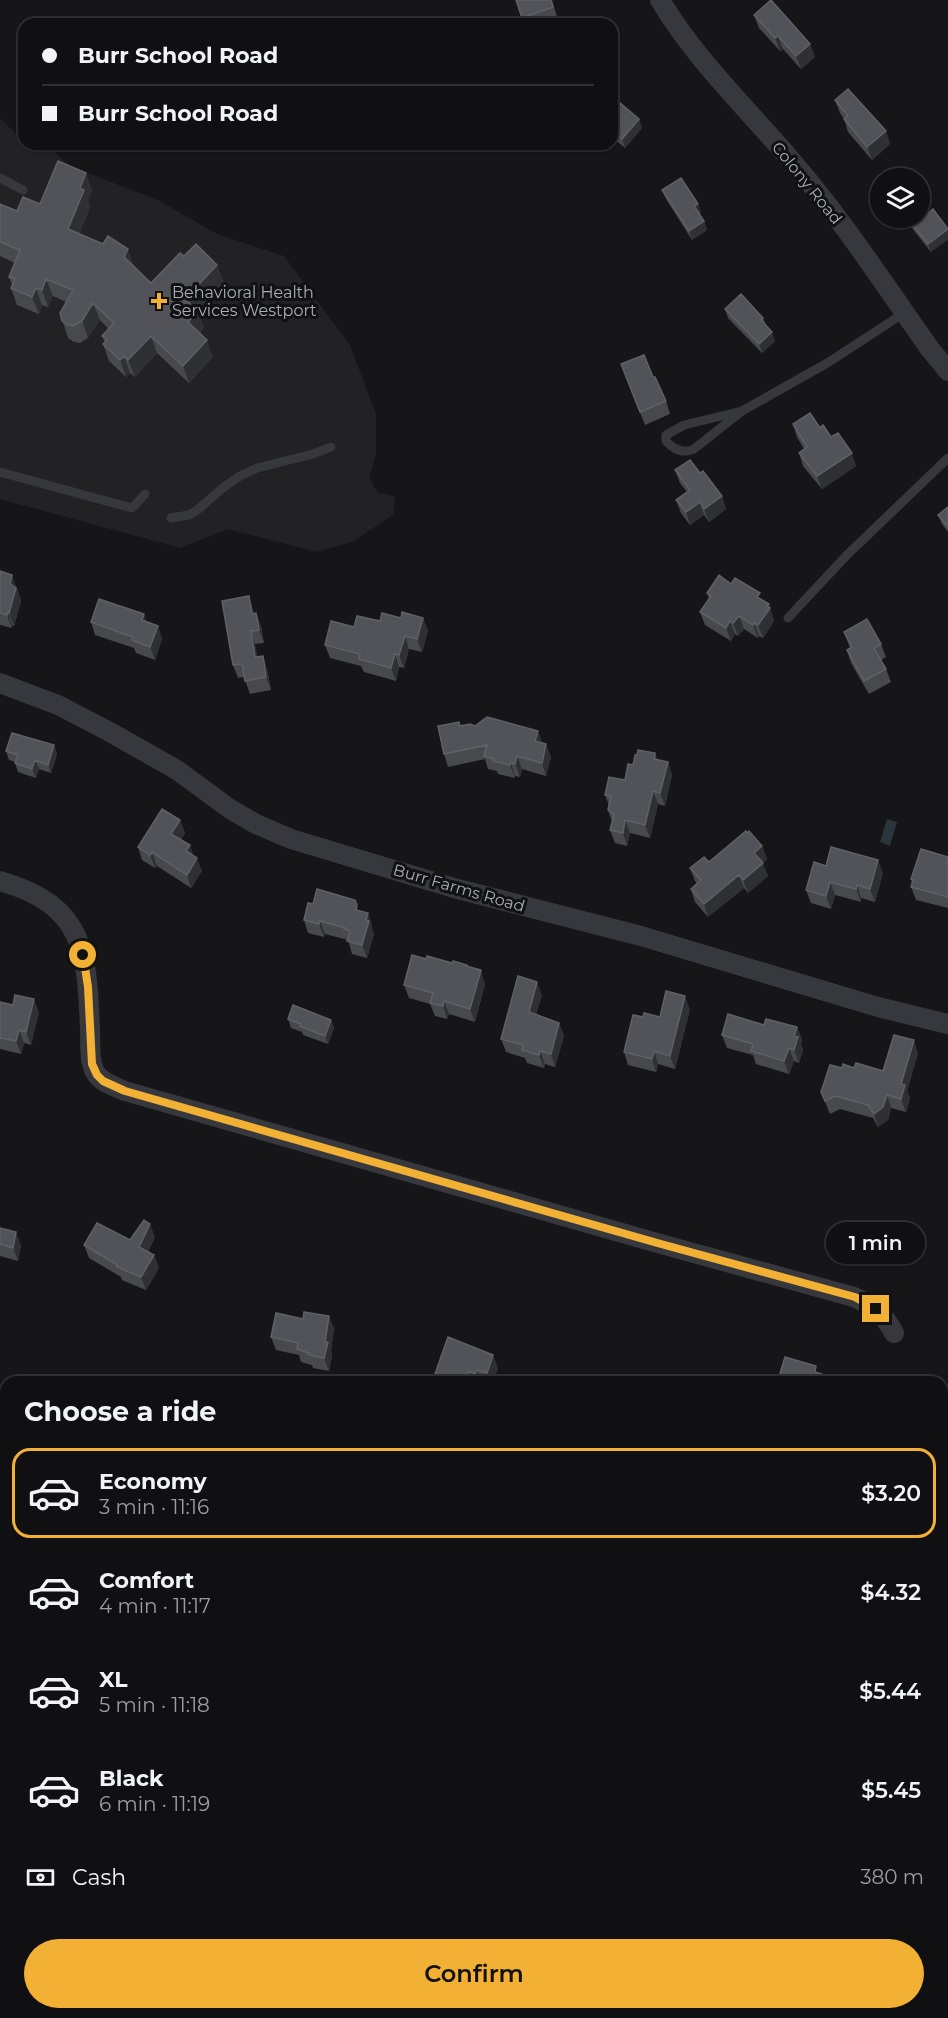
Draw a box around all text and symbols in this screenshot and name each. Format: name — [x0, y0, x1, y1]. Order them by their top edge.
text: Burr School Road — [78, 42, 278, 69]
text: Burr School Road — [78, 100, 278, 127]
street label: Colony Road — [768, 138, 846, 228]
map controls — [870, 168, 930, 228]
button: layers — [870, 168, 930, 228]
place label: Behavioral Health Services Westport — [172, 283, 317, 320]
marker: Behavioral Health Services Westport — [150, 292, 168, 310]
street label: Burr Farms Road — [391, 860, 527, 916]
route start — [69, 941, 96, 968]
callout: 1 min — [826, 1222, 926, 1264]
text: 1 min — [849, 1231, 902, 1255]
route end — [862, 1295, 889, 1322]
text: Choose a ride — [24, 1395, 216, 1428]
icon: car — [27, 1466, 81, 1520]
text: Economy — [99, 1468, 207, 1495]
text: $3.20 — [861, 1480, 921, 1507]
text: 3 min · 11:16 — [99, 1495, 209, 1519]
icon: car — [27, 1565, 81, 1619]
text: Comfort — [99, 1567, 194, 1594]
text: $4.32 — [860, 1579, 921, 1606]
text: 4 min · 11:17 — [99, 1594, 211, 1618]
icon: car — [27, 1664, 81, 1718]
text: XL — [99, 1666, 128, 1693]
text: $5.44 — [859, 1678, 921, 1705]
text: 5 min · 11:18 — [99, 1693, 210, 1717]
icon: car — [27, 1763, 81, 1817]
text: Black — [99, 1765, 163, 1792]
text: $5.45 — [861, 1777, 921, 1804]
text: 6 min · 11:19 — [99, 1792, 210, 1816]
icon: cash — [24, 1861, 57, 1894]
text: Cash — [72, 1864, 126, 1891]
text: 380 m — [860, 1865, 924, 1889]
button: Confirm — [24, 1939, 924, 2008]

